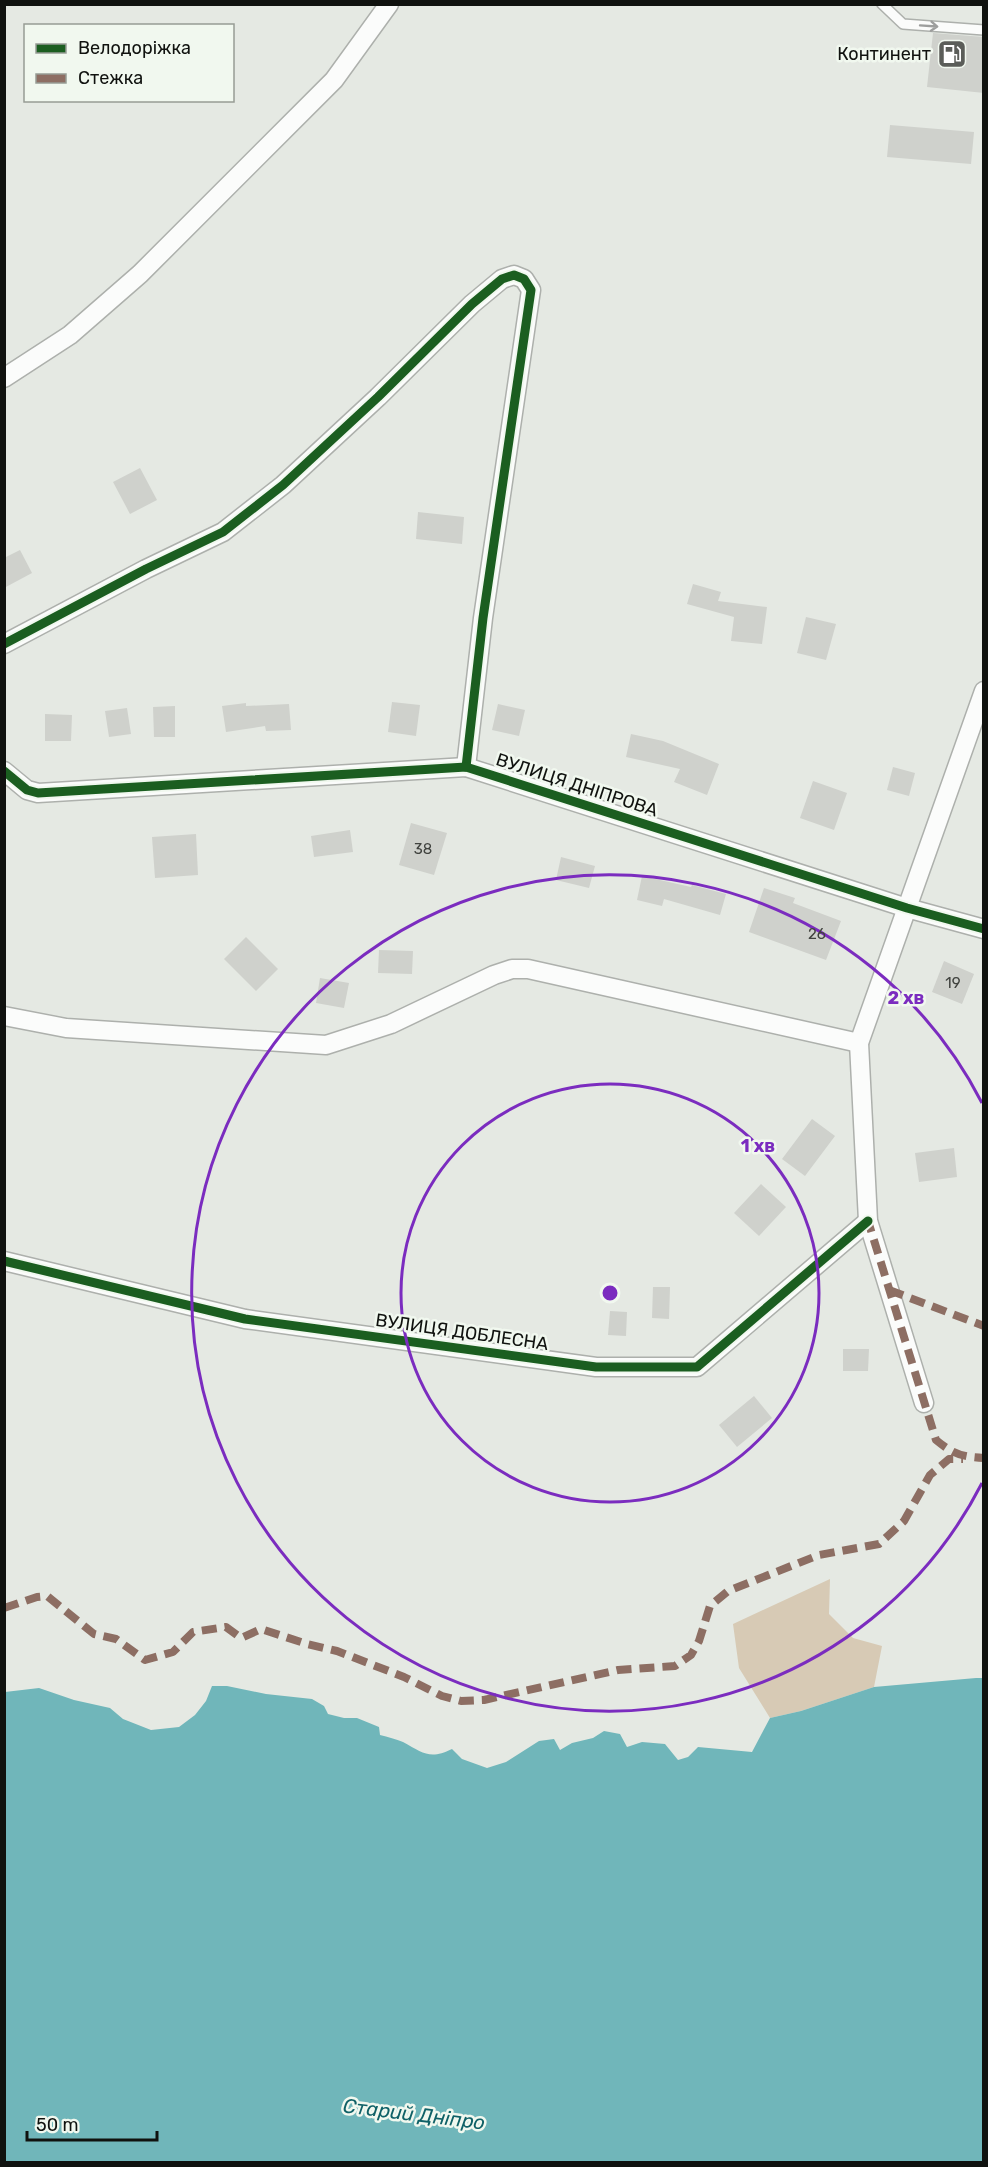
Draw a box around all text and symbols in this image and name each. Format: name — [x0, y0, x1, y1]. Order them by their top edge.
one-way arrow — [919, 20, 939, 31]
legend — [24, 24, 234, 102]
text: Велодоріжка — [78, 37, 191, 59]
fuel station icon: Континент — [936, 38, 968, 70]
place label: Континент — [837, 43, 931, 65]
text: Стежка — [78, 67, 143, 89]
street label: ВУЛИЦЯ ДНІПРОВА — [493, 748, 661, 822]
house number: 38 — [414, 840, 432, 858]
house number: 26 — [808, 925, 826, 943]
house number: 19 — [945, 974, 961, 992]
text: 2 хв — [887, 987, 925, 1009]
text: 1 хв — [741, 1135, 775, 1157]
centre of rings — [600, 1283, 620, 1303]
street label: ВУЛИЦЯ ДОБЛЕСНА — [374, 1309, 550, 1355]
water label: Старий Дніпро — [342, 2093, 486, 2135]
scale bar — [27, 2104, 158, 2142]
text: 50 m — [36, 2114, 79, 2136]

